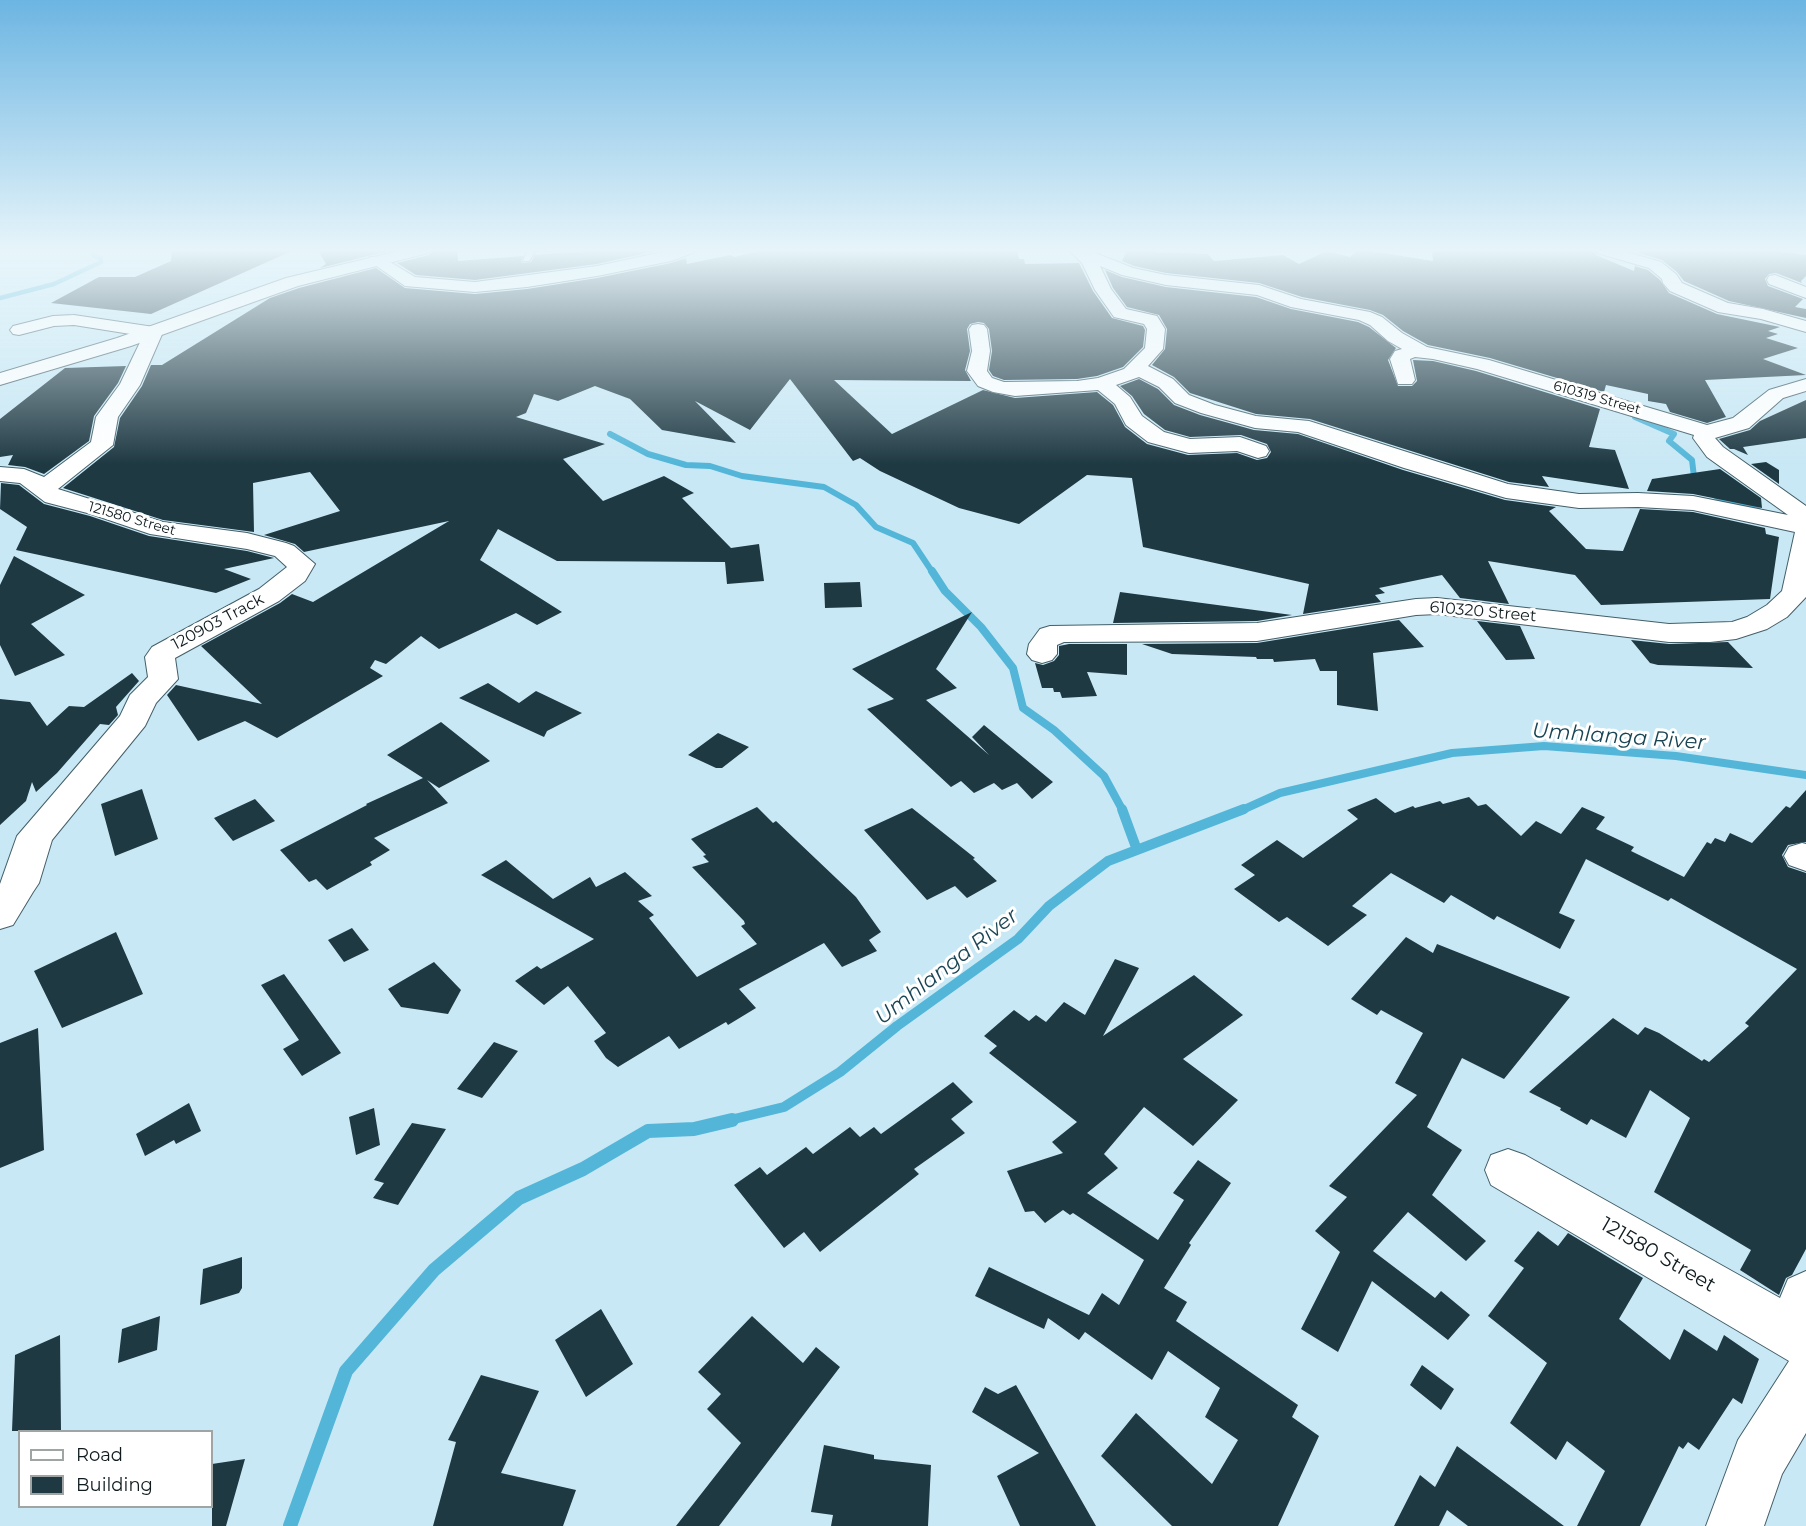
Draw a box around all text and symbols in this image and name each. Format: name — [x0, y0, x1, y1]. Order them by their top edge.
street label: 610319 Street — [1551, 377, 1643, 419]
street label: 121580 Street — [86, 498, 178, 540]
street label: 120903 Track — [169, 590, 267, 654]
street label: 610320 Street — [1429, 598, 1537, 626]
water label: Umhlanga River — [1531, 718, 1707, 756]
water label: Umhlanga River — [871, 904, 1023, 1030]
street label: 121580 Street — [1596, 1212, 1720, 1298]
legend — [18, 1430, 213, 1508]
text: Road — [76, 1444, 123, 1466]
text: Building — [76, 1474, 153, 1496]

